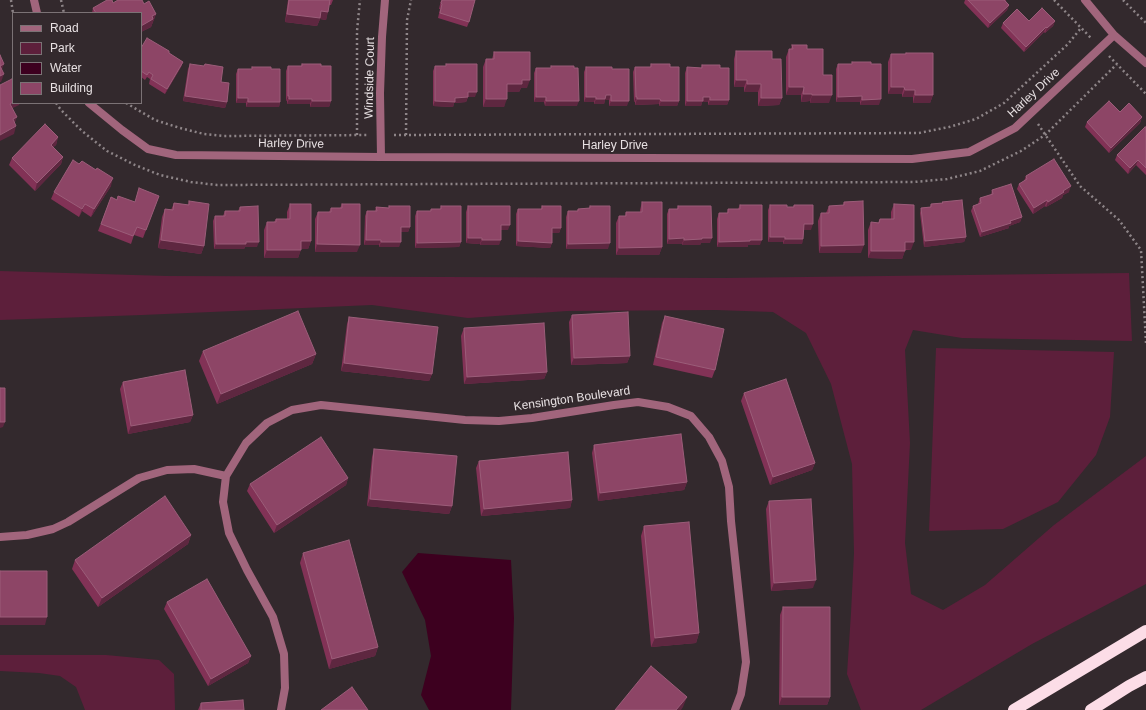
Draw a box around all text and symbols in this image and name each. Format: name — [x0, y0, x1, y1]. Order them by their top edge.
legend — [12, 12, 142, 104]
text: Road — [50, 21, 79, 35]
street label: Windside Court — [362, 37, 378, 119]
text: Park — [50, 41, 75, 55]
text: Water — [50, 61, 82, 75]
street label: Harley Drive — [1005, 65, 1063, 121]
text: Building — [50, 81, 93, 95]
street label: Harley Drive — [258, 136, 324, 152]
street label: Harley Drive — [582, 139, 648, 153]
street label: Kensington Boulevard — [513, 384, 631, 414]

